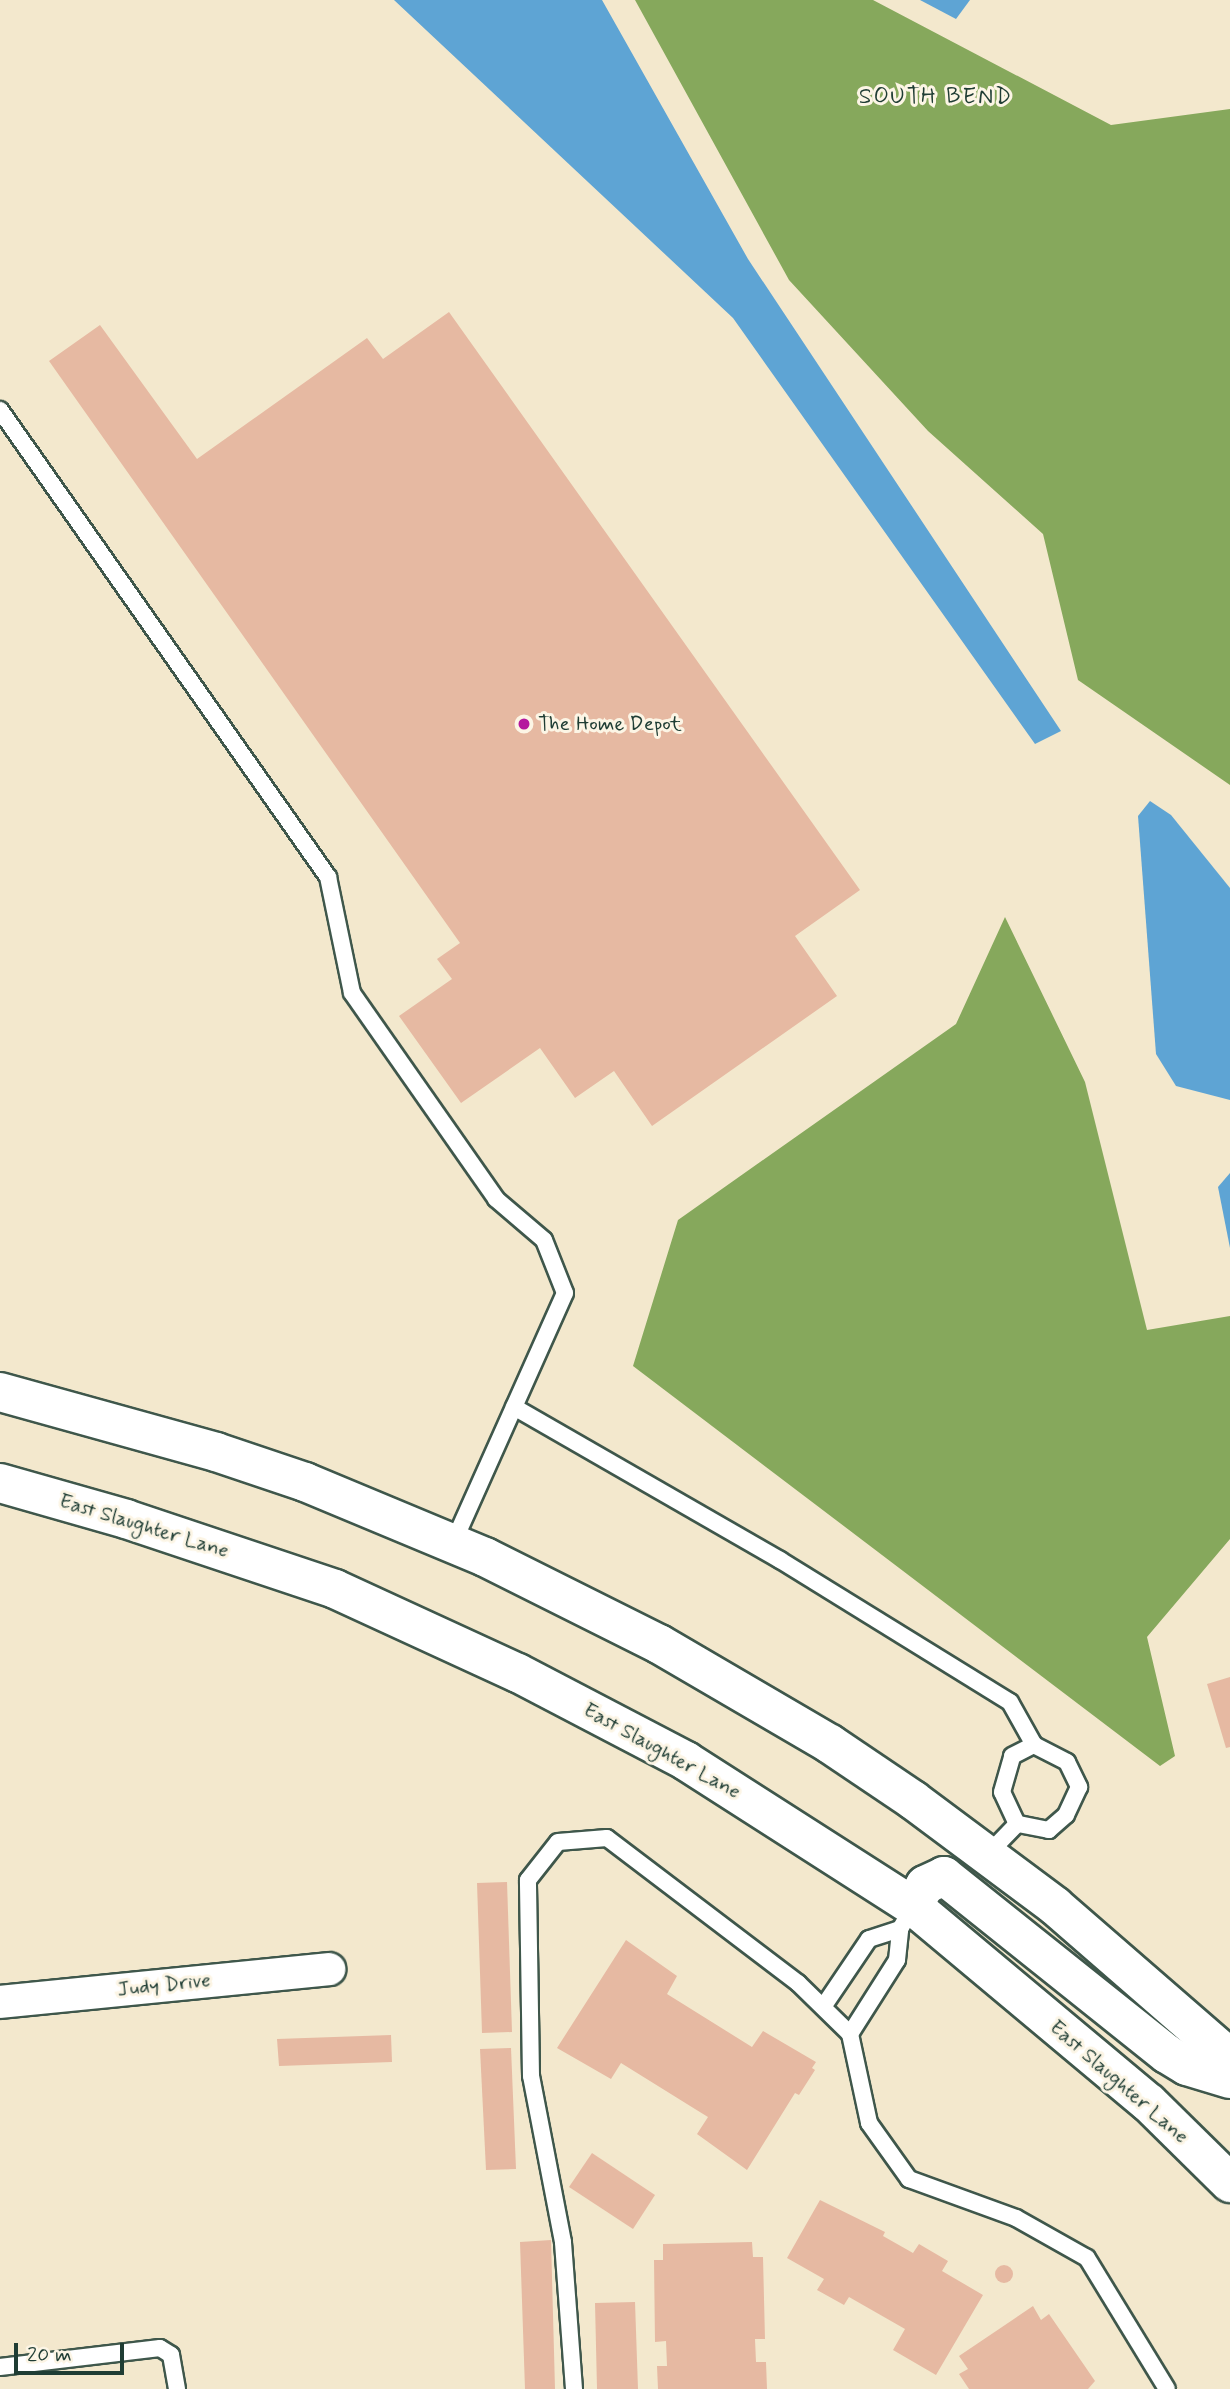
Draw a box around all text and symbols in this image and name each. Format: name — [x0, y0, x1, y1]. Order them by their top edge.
district label: SOUTH BEND — [858, 83, 1014, 111]
place label: The Home Depot — [538, 711, 683, 737]
marker: The Home Depot — [516, 716, 532, 732]
street label: East Slaughter Lane — [56, 1488, 232, 1564]
street label: East Slaughter Lane — [579, 1697, 745, 1805]
street label: Judy Drive — [116, 1968, 212, 2002]
street label: East Slaughter Lane — [1044, 2015, 1194, 2149]
scale bar — [18, 2330, 128, 2374]
text: 20 m — [27, 2341, 72, 2369]

